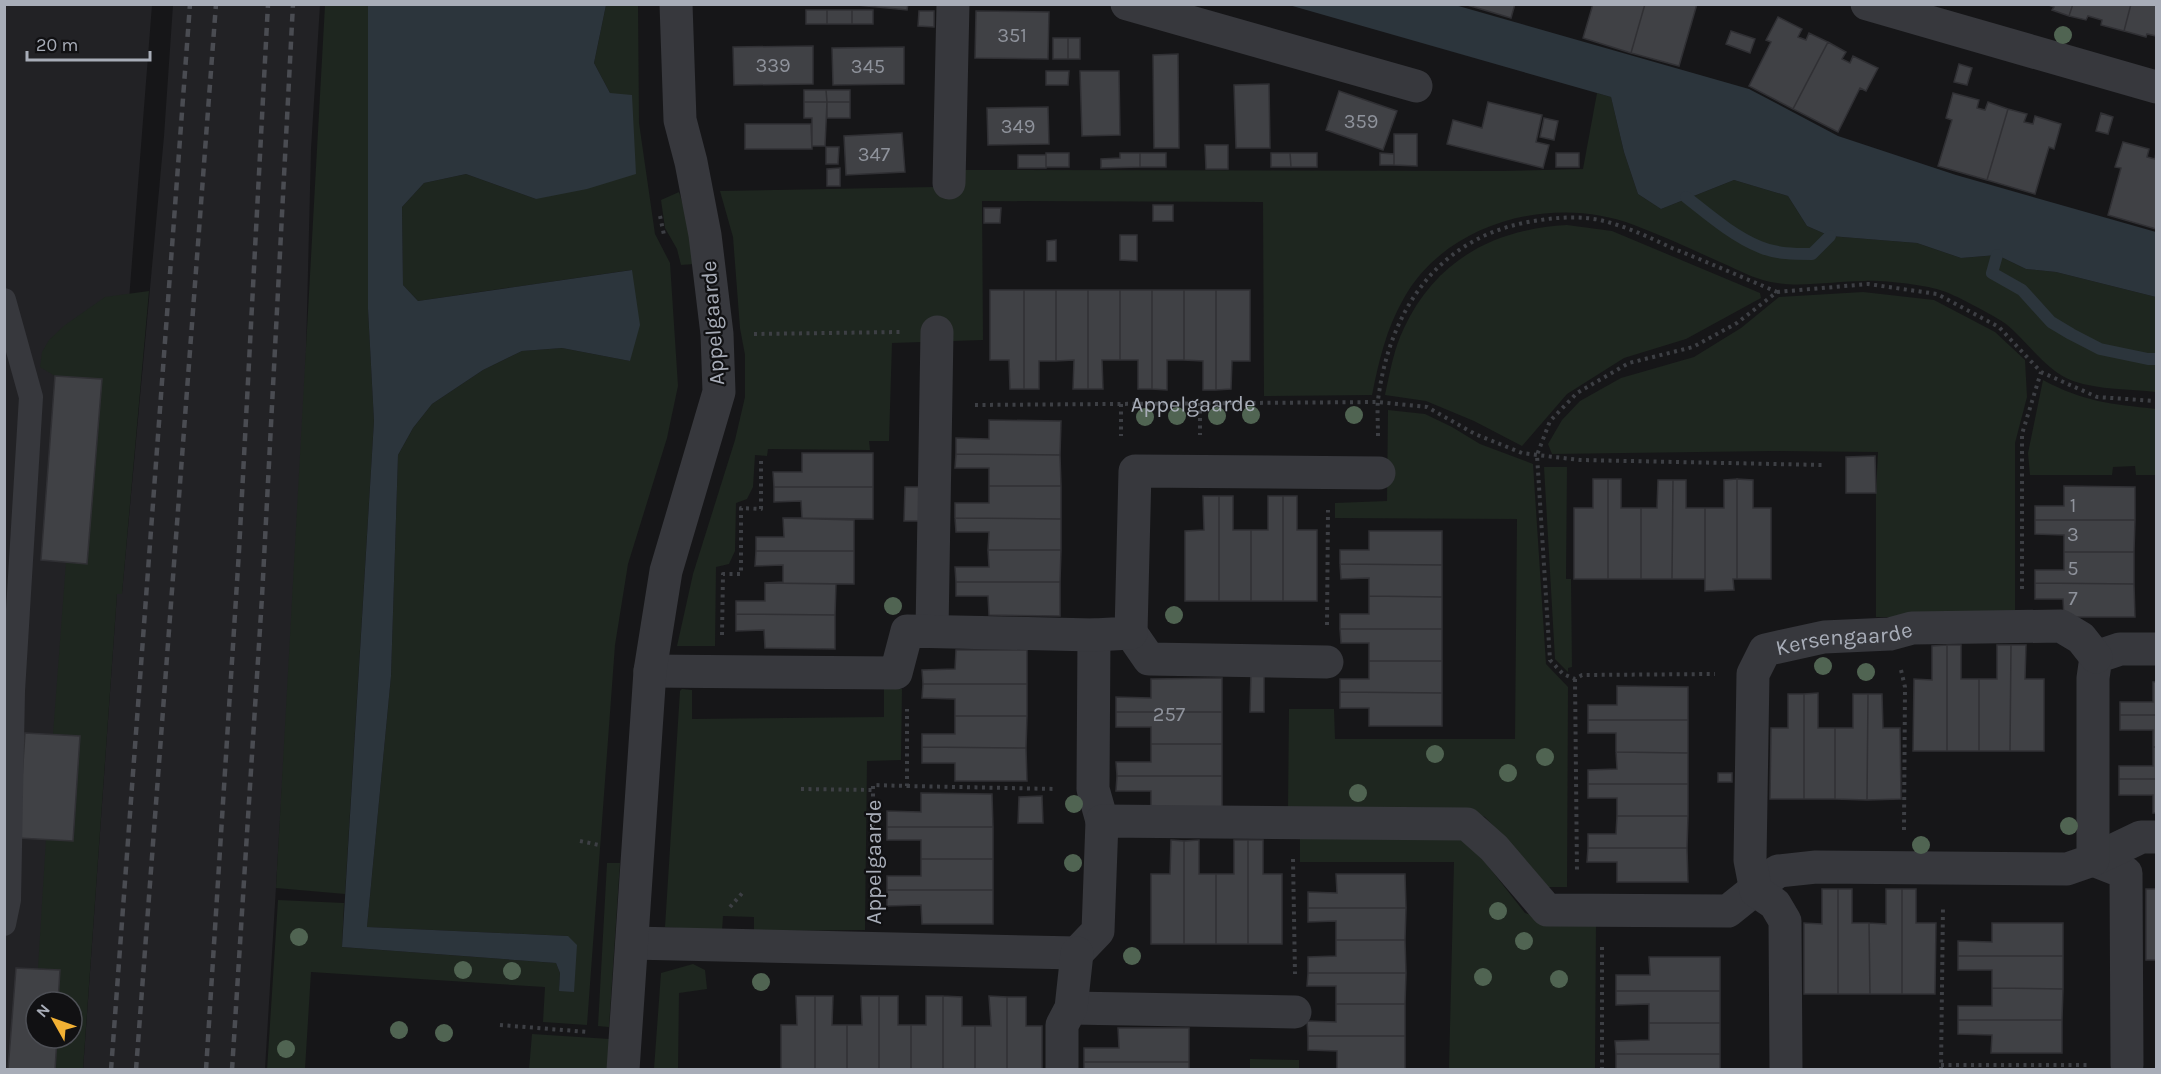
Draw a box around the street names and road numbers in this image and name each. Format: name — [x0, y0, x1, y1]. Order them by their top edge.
street label: Appelgaarde — [696, 260, 730, 386]
street label: Appelgaarde — [1130, 391, 1256, 418]
street label: Kersengaarde — [1773, 617, 1915, 661]
street label: Appelgaarde — [861, 800, 887, 924]

